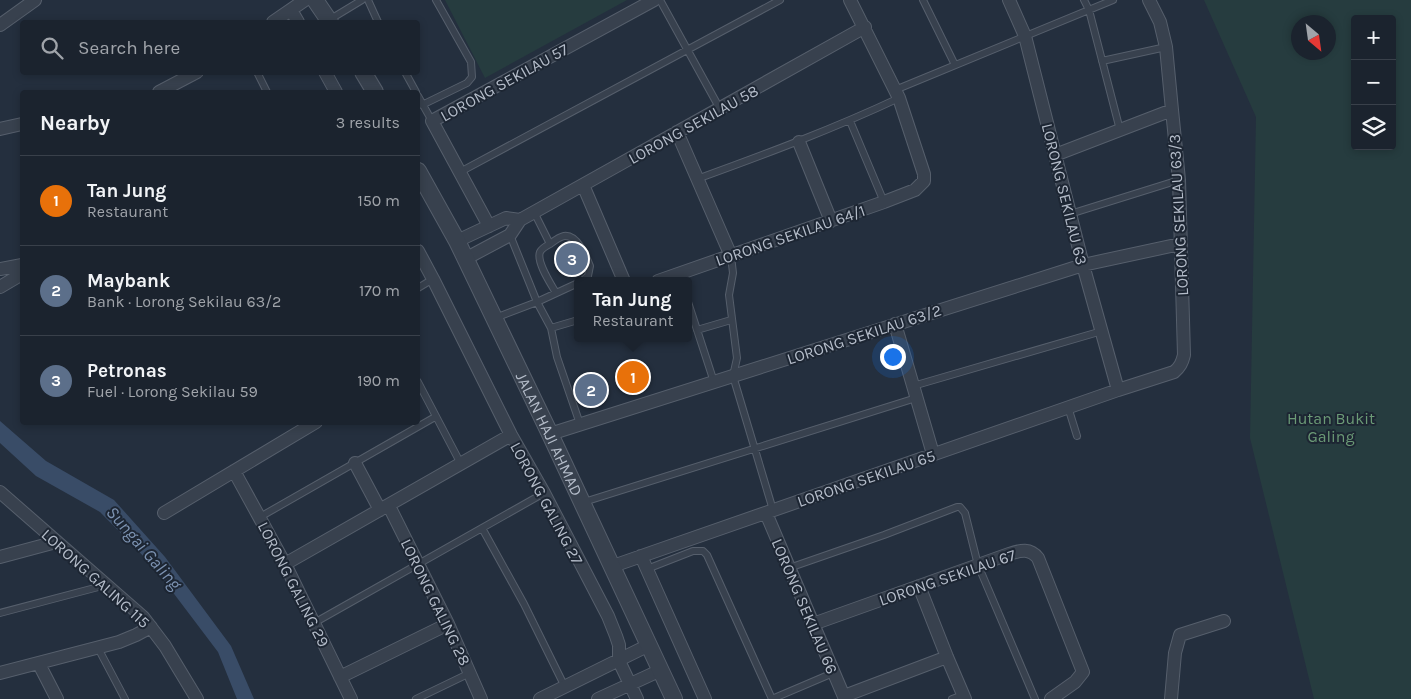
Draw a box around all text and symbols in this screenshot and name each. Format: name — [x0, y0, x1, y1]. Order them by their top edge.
north arrow — [1291, 15, 1336, 60]
map controls — [1351, 15, 1396, 150]
button: + — [1351, 15, 1396, 60]
search box — [20, 20, 420, 75]
icon: search — [38, 34, 66, 62]
text: Search here — [78, 37, 180, 59]
street label: LORONG SEKILAU 57 — [437, 39, 572, 125]
button: − — [1351, 60, 1396, 105]
street label: LORONG SEKILAU 58 — [625, 81, 762, 168]
button: layers — [1351, 105, 1396, 150]
text: Nearby — [40, 111, 110, 135]
text: 3 results — [336, 113, 400, 132]
street label: LORONG SEKILAU 63 — [1038, 121, 1091, 267]
street label: LORONG SEKILAU 63/3 — [1165, 134, 1192, 296]
text: Tan Jung — [87, 180, 166, 202]
text: 1 — [53, 191, 59, 210]
text: 150 m — [357, 191, 400, 210]
street label: LORONG SEKILAU 64/1 — [713, 201, 868, 270]
text: Restaurant — [87, 202, 168, 221]
pin: 3 — [556, 240, 588, 278]
text: Maybank — [87, 270, 170, 292]
popup — [574, 277, 692, 342]
text: 2 — [51, 281, 61, 300]
text: 170 m — [359, 281, 400, 300]
text: Tan Jung — [592, 289, 672, 311]
text: Bank · Lorong Sekilau 63/2 — [87, 292, 281, 311]
street label: LORONG SEKILAU 63/2 — [784, 300, 944, 368]
text: Restaurant — [592, 311, 674, 330]
your location — [880, 344, 906, 370]
pin: 1 — [617, 358, 649, 396]
text: Petronas — [87, 360, 167, 382]
street label: JALAN HAJI AHMAD — [512, 369, 587, 499]
text: 3 — [51, 371, 61, 390]
text: 190 m — [357, 371, 400, 390]
pin: 2 — [575, 371, 607, 409]
text: Fuel · Lorong Sekilau 59 — [87, 382, 258, 401]
park label: Hutan Bukit Galing — [1287, 409, 1375, 446]
street label: LORONG GALING 27 — [506, 439, 587, 568]
street label: LORONG SEKILAU 65 — [795, 446, 938, 511]
water label: Sungai Galing — [102, 501, 187, 595]
street label: LORONG GALING 29 — [254, 518, 333, 650]
street label: LORONG GALING 115 — [38, 525, 154, 632]
street label: LORONG GALING 28 — [397, 536, 474, 669]
street label: LORONG SEKILAU 66 — [767, 536, 842, 677]
street label: LORONG SEKILAU 67 — [876, 545, 1019, 610]

